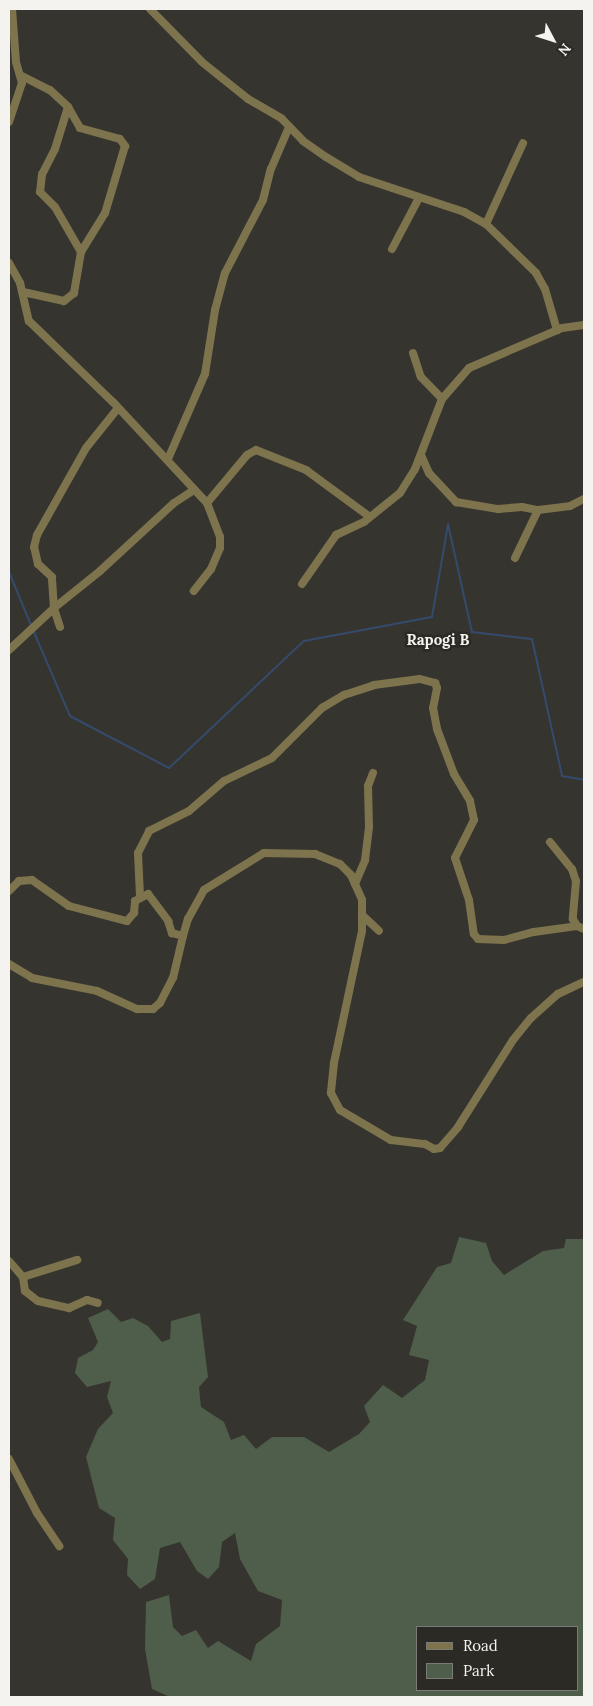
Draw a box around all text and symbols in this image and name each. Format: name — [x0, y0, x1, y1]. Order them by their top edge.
north arrow — [528, 15, 578, 65]
text: N — [554, 40, 575, 60]
district label: Rapogi B — [406, 631, 470, 649]
legend — [416, 1626, 578, 1691]
text: Road — [463, 1636, 498, 1655]
text: Park — [463, 1661, 494, 1680]

